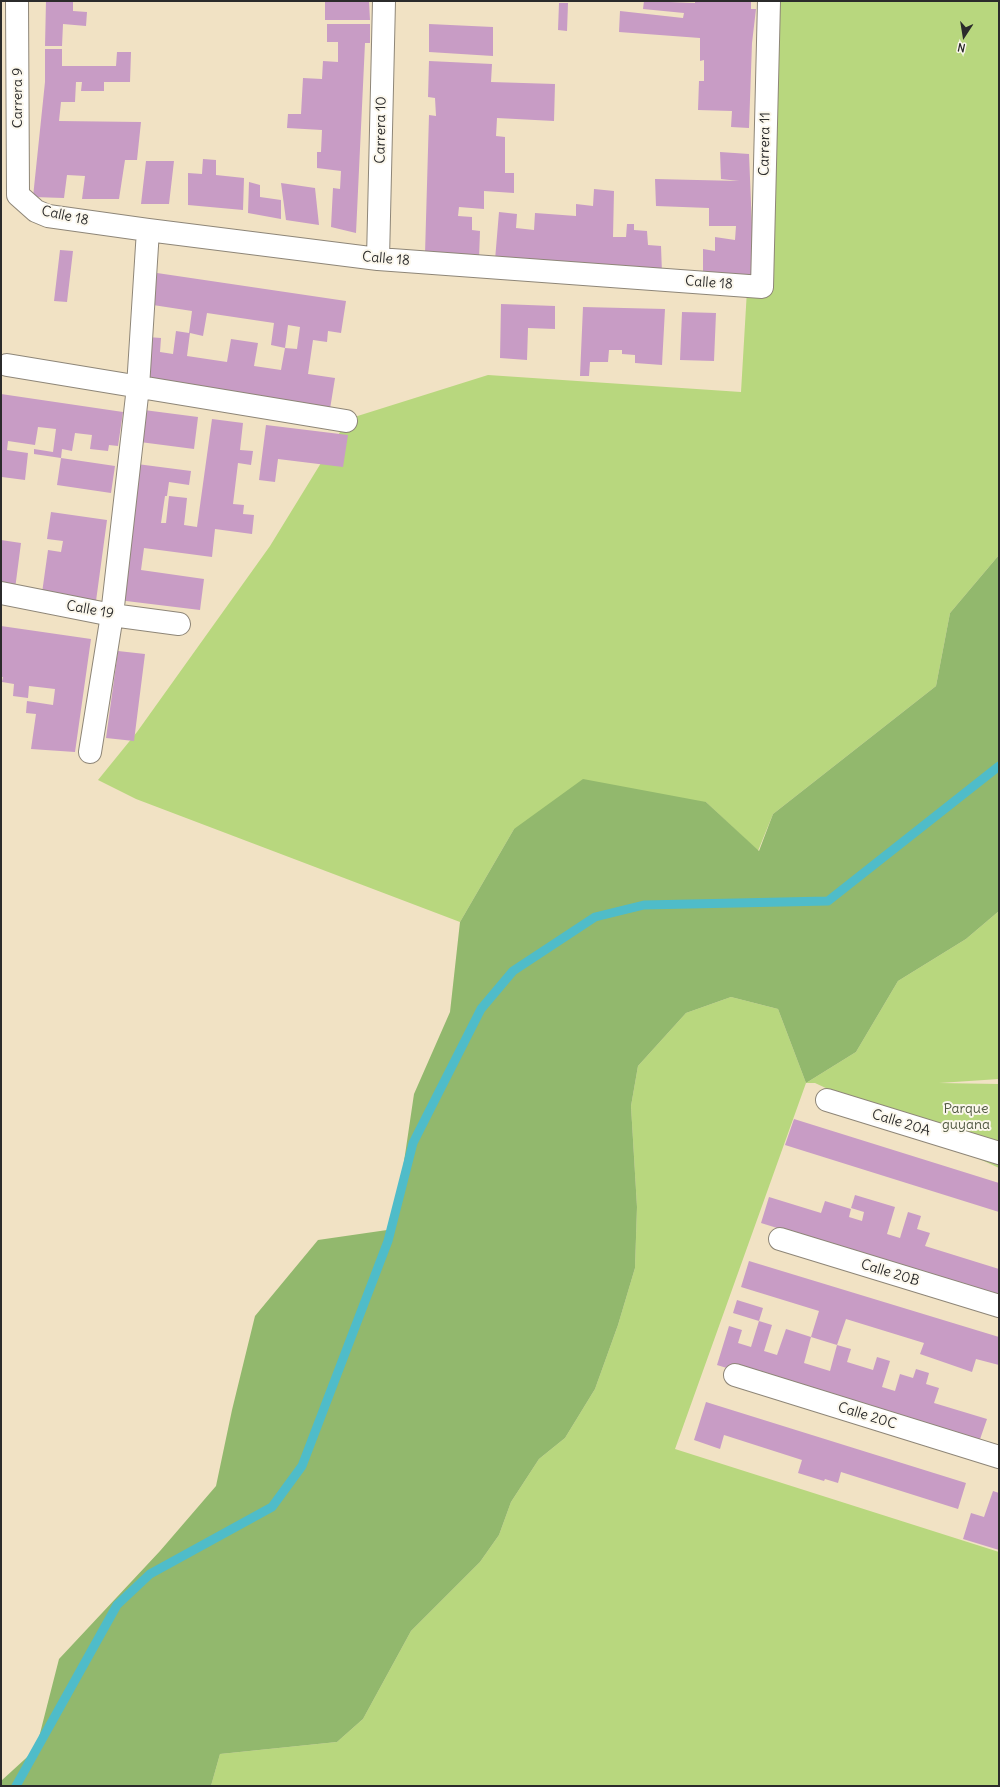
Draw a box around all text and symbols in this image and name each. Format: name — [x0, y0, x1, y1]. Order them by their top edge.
north arrow — [944, 16, 984, 56]
text: N — [956, 40, 967, 55]
street label: Carrera 9 — [10, 68, 26, 128]
street label: Carrera 10 — [372, 96, 390, 164]
street label: Carrera 11 — [756, 112, 774, 176]
street label: Calle 18 — [40, 203, 90, 229]
street label: Calle 18 — [361, 249, 411, 269]
street label: Calle 18 — [685, 273, 733, 293]
street label: Calle 19 — [65, 598, 115, 622]
park label: Parque guyana — [942, 1101, 990, 1134]
street label: Calle 20A — [870, 1106, 932, 1140]
street label: Calle 20B — [859, 1256, 921, 1290]
street label: Calle 20C — [836, 1399, 898, 1433]

